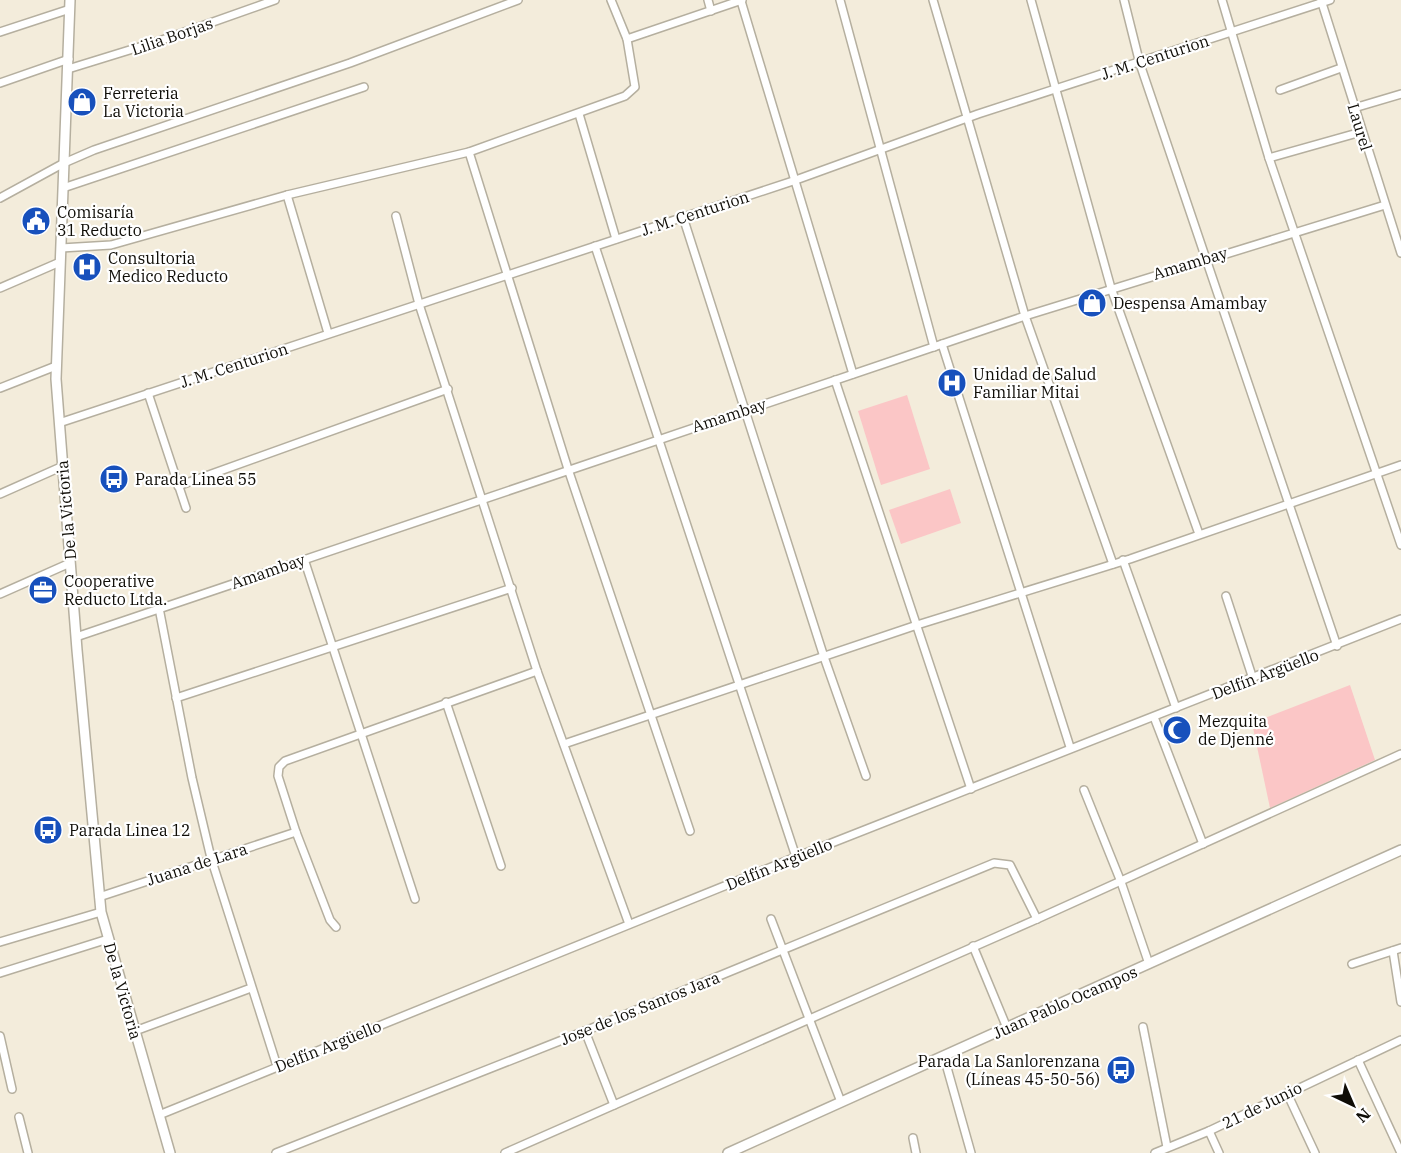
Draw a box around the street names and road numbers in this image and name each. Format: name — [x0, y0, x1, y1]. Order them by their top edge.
street label: Lilia Borjas — [129, 13, 215, 59]
street label: J. M. Centurion — [1098, 30, 1212, 84]
street label: Laurel — [1343, 101, 1377, 153]
street label: J. M. Centurion — [638, 186, 752, 240]
street label: Amambay — [1150, 242, 1230, 284]
street label: J. M. Centurion — [177, 338, 291, 392]
street label: Amambay — [689, 393, 769, 436]
street label: De la Victoria — [52, 459, 80, 561]
street label: Amambay — [228, 549, 308, 593]
street label: Delfín Argüello — [1209, 644, 1321, 704]
street label: Delfín Argüello — [723, 834, 835, 894]
street label: Juana de Lara — [144, 838, 250, 890]
street label: De la Victoria — [100, 940, 146, 1042]
street label: Juan Pablo Ocampos — [990, 961, 1140, 1043]
street label: Jose de los Santos Jara — [557, 967, 723, 1049]
street label: Delfín Argüello — [272, 1016, 384, 1076]
street label: 21 de Junio — [1219, 1077, 1305, 1133]

